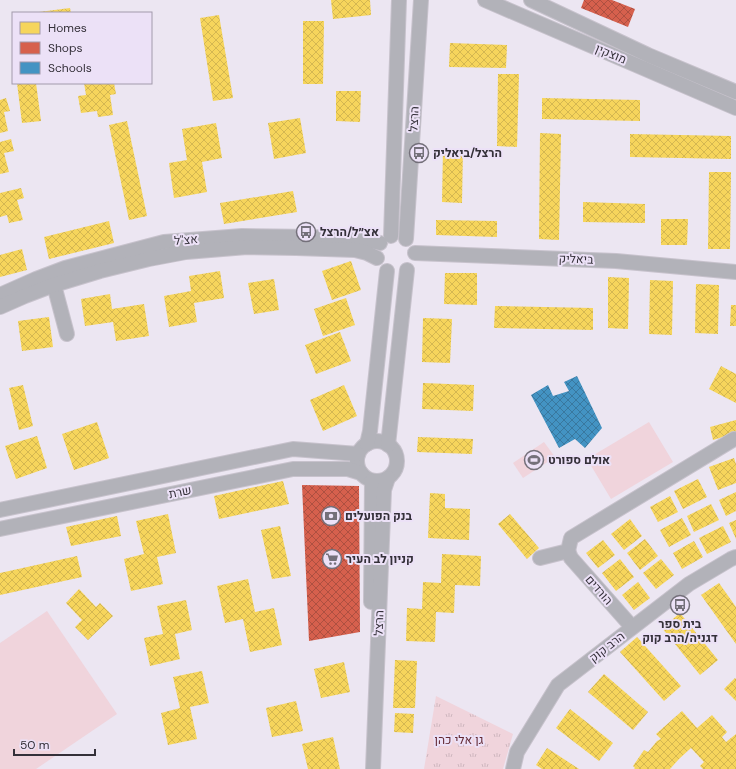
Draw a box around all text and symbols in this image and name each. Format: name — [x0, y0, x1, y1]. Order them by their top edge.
legend — [12, 12, 152, 84]
text: Homes — [48, 20, 87, 36]
text: Shops — [48, 40, 83, 56]
street label: מוצקין — [593, 40, 629, 68]
text: Schools — [48, 60, 92, 76]
street label: הרצל — [405, 106, 423, 132]
bus stop icon: הרצל/ביאליק — [408, 142, 430, 164]
place label: הרצל/ביאליק — [433, 145, 502, 161]
bus stop icon: אצ״ל/הרצל — [295, 221, 317, 243]
place label: אצ״ל/הרצל — [320, 224, 379, 240]
street label: אצ"ל — [173, 231, 199, 249]
street label: ביאליק — [558, 250, 594, 268]
sports icon: אולם ספורט — [523, 449, 545, 471]
place label: אולם ספורט — [548, 452, 610, 468]
street label: שרת — [167, 482, 193, 502]
bank icon: בנק הפועלים — [320, 505, 342, 527]
place label: בנק הפועלים — [345, 508, 412, 524]
supermarket icon: קניון לב העיר — [321, 548, 343, 570]
place label: קניון לב העיר — [346, 551, 414, 567]
street label: הורדים — [582, 572, 616, 608]
bus stop icon: בית ספר דגניה/הרב קוק — [669, 594, 691, 616]
street label: הרצל — [371, 610, 387, 636]
place label: בית ספר דגניה/הרב קוק — [642, 616, 718, 646]
street label: הרב קוק — [586, 628, 628, 666]
scale bar — [14, 731, 95, 757]
park label: גן אלי כהן — [435, 732, 484, 748]
text: 50 m — [20, 737, 49, 753]

